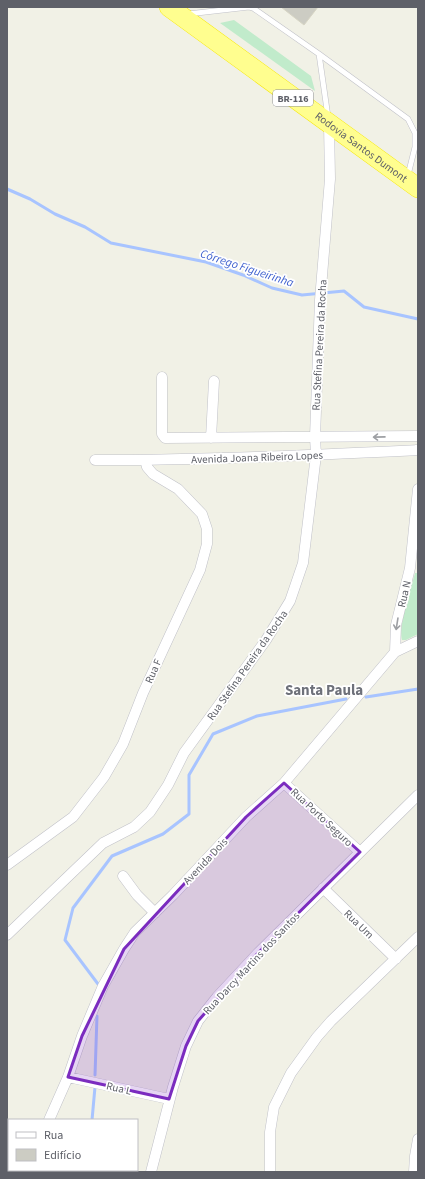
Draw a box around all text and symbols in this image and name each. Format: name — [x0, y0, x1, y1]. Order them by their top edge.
road number: BR-116 — [273, 90, 313, 106]
street label: Rodovia Santos Dumont — [312, 109, 411, 186]
water label: Córrego Figueirinha — [198, 245, 296, 292]
street label: Rua Stefina Pereira da Rocha — [309, 279, 330, 411]
one-way arrow — [373, 433, 386, 441]
street label: Avenida Joana Ribeiro Lopes — [191, 448, 324, 467]
street label: Rua N — [394, 579, 415, 609]
street label: Rua Stefina Pereira da Rocha — [204, 607, 291, 723]
one-way arrow — [393, 617, 401, 630]
street label: Rua F — [141, 656, 166, 686]
district label: Santa Paula — [285, 680, 363, 701]
street label: Rua Porto Seguro — [287, 785, 356, 850]
street label: Avenida Dois — [180, 834, 231, 888]
street label: Rua Um — [340, 906, 377, 942]
street label: Rua Darcy Martins dos Santos — [200, 908, 303, 1018]
street label: Rua L — [105, 1078, 134, 1099]
legend — [8, 1119, 138, 1171]
text: Rua — [44, 1127, 63, 1144]
text: Edifício — [44, 1147, 81, 1164]

